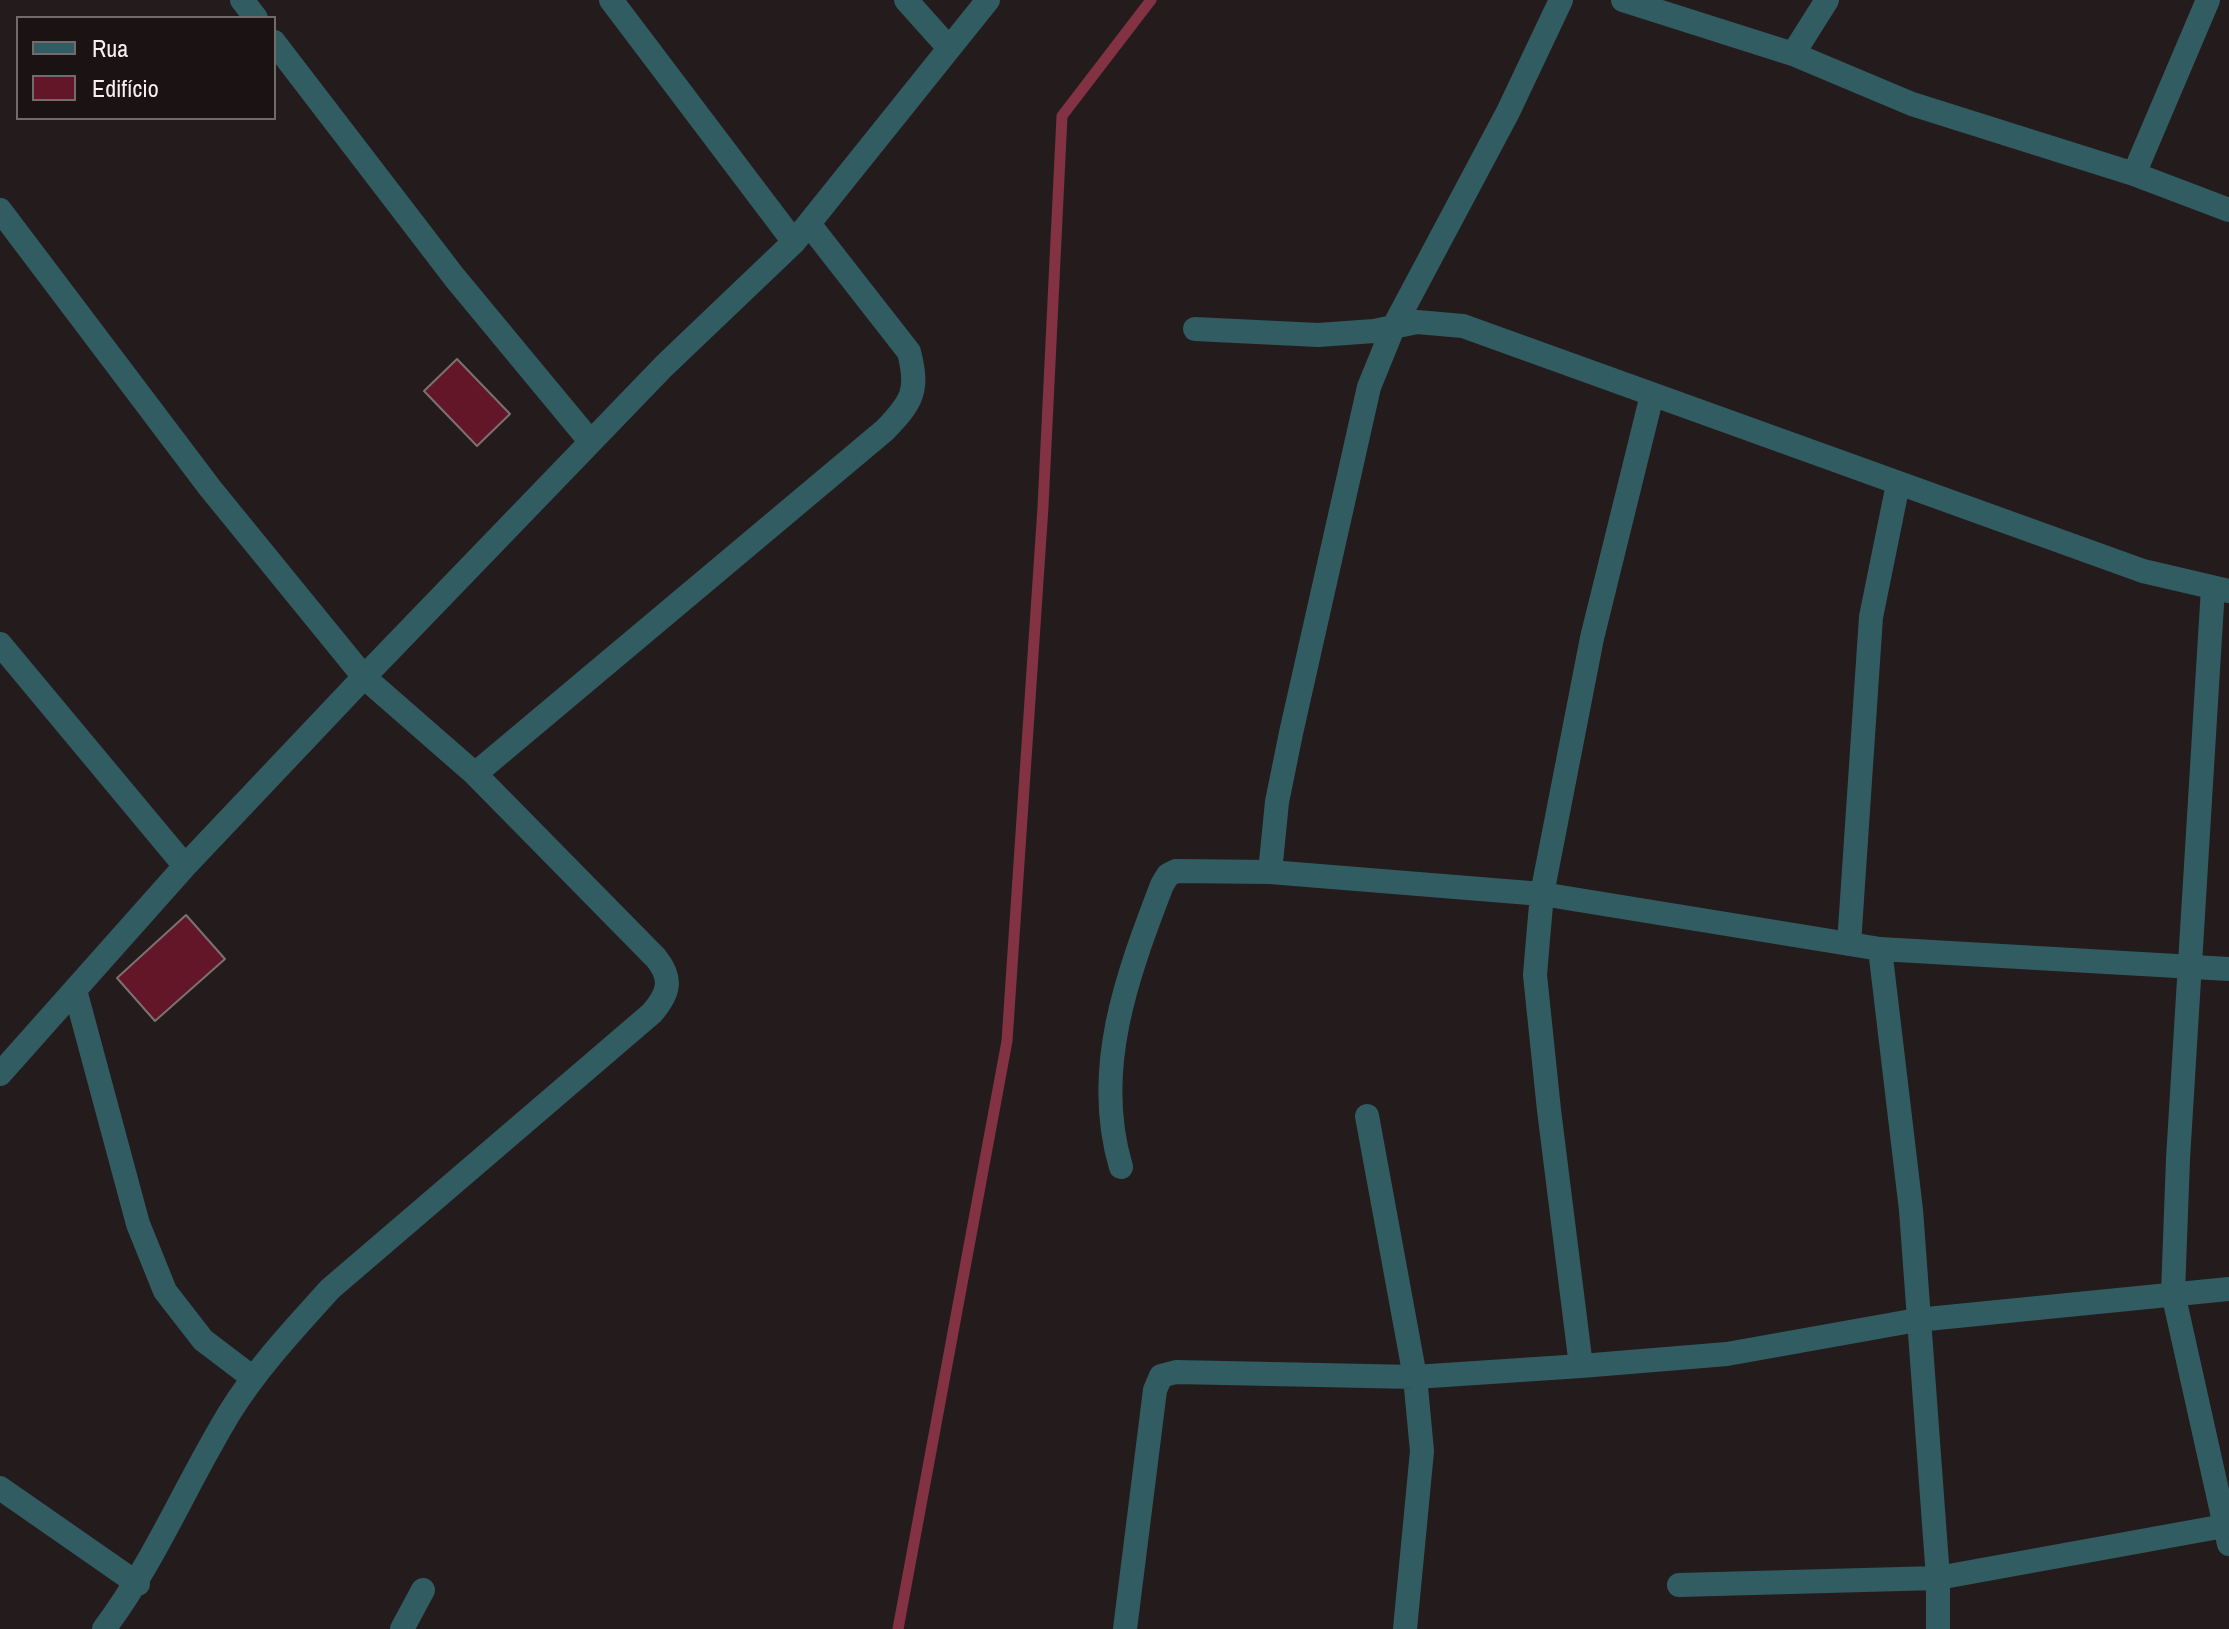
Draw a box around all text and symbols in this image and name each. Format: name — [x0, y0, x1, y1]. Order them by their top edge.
legend — [16, 16, 276, 120]
text: Rua — [92, 32, 128, 64]
text: Edifício — [92, 72, 159, 104]

